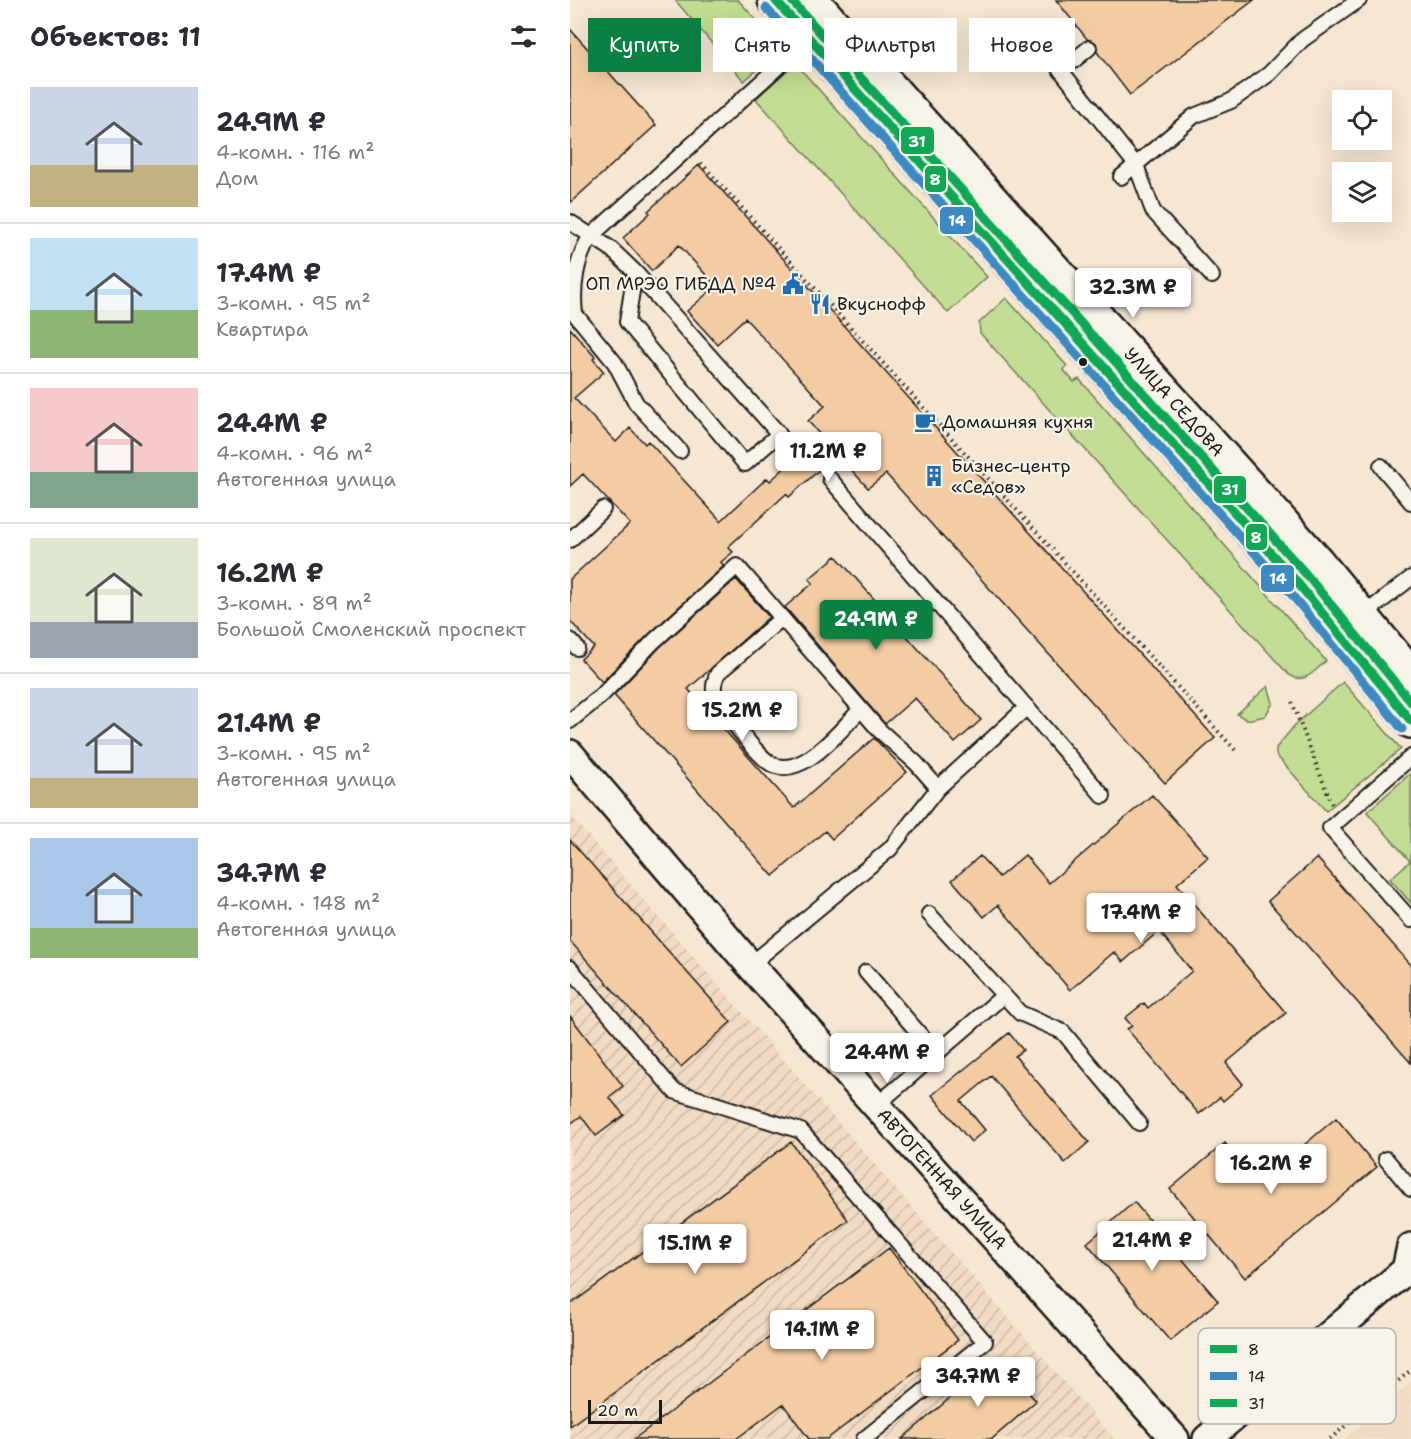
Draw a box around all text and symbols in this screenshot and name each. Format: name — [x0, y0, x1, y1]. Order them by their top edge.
chip: Купить — [588, 18, 701, 72]
chip: Снять — [713, 18, 812, 72]
chip: Фильтры — [824, 18, 957, 72]
chip: Новое — [969, 18, 1075, 72]
text: Объектов: 11 — [30, 19, 201, 54]
icon: filters — [507, 20, 540, 53]
map controls — [1332, 90, 1392, 222]
button: locate — [1332, 90, 1392, 150]
text: 24.9M ₽ — [216, 104, 326, 139]
icon: home — [78, 111, 150, 183]
line badge: 31 — [900, 126, 935, 155]
text: 31 — [908, 131, 926, 152]
text: 4-комн. · 116 m² — [216, 139, 375, 165]
button: layers — [1332, 162, 1392, 222]
text: Дом — [216, 165, 258, 191]
line badge: 8 — [924, 165, 947, 193]
text: 8 — [929, 169, 941, 190]
line badge: 14 — [939, 206, 974, 235]
text: 14 — [948, 210, 966, 231]
text: 17.4M ₽ — [216, 255, 321, 290]
icon: home — [78, 262, 150, 334]
pin: 32.3M ₽ — [1078, 268, 1188, 319]
place label: ОП МРЭО ГИБДД №4 — [585, 272, 776, 296]
public building icon: ОП МРЭО ГИБДД №4 — [781, 272, 805, 296]
text: 32.3M ₽ — [1089, 274, 1177, 300]
text: 3-комн. · 95 m² — [216, 290, 371, 316]
restaurant icon: Вкуснофф — [808, 292, 832, 316]
place label: Вкуснофф — [837, 292, 926, 316]
text: Квартира — [216, 316, 308, 342]
street label: УЛИЦА СЕДОВА — [1119, 342, 1229, 462]
unlabelled marker — [1077, 356, 1089, 368]
text: 24.4M ₽ — [216, 405, 328, 440]
cafe icon: Домашняя кухня — [913, 410, 937, 434]
place label: Домашняя кухня — [942, 410, 1093, 434]
icon: home — [78, 412, 150, 484]
pin: 11.2M ₽ — [773, 432, 883, 483]
text: 11.2M ₽ — [789, 438, 867, 464]
text: 4-комн. · 96 m² — [216, 440, 373, 466]
place label: Бизнес-центр «Седов» — [951, 454, 1071, 499]
building icon: Бизнес-центр «Седов» — [922, 464, 946, 488]
text: Автогенная улица — [216, 466, 396, 492]
line badge: 31 — [1213, 475, 1247, 504]
text: 31 — [1221, 479, 1239, 500]
line badge: 8 — [1245, 523, 1268, 551]
text: 8 — [1250, 527, 1262, 548]
text: 16.2M ₽ — [216, 555, 324, 590]
icon: home — [78, 562, 150, 634]
line badge: 14 — [1260, 564, 1295, 593]
text: 14 — [1269, 568, 1287, 589]
text: 3-комн. · 89 m² — [216, 590, 372, 616]
pin: 24.9M ₽ — [821, 600, 931, 651]
text: 24.9M ₽ — [834, 606, 918, 632]
text: Большой Смоленский проспект — [216, 616, 526, 642]
pin: 15.2M ₽ — [687, 691, 797, 742]
text: 15.2M ₽ — [701, 697, 783, 723]
text: 21.4M ₽ — [216, 705, 322, 740]
icon: home — [78, 712, 150, 784]
text: 3-комн. · 95 m² — [216, 740, 371, 766]
text: Автогенная улица — [216, 766, 396, 792]
text: 34.7M ₽ — [216, 855, 327, 890]
icon: home — [78, 862, 150, 934]
text: 4-комн. · 148 m² — [216, 890, 380, 916]
pin: 17.4M ₽ — [1086, 893, 1196, 944]
text: 17.4M ₽ — [1100, 899, 1182, 925]
text: Автогенная улица — [216, 916, 396, 942]
pin: 24.4M ₽ — [832, 1033, 942, 1084]
text: 24.4M ₽ — [844, 1039, 930, 1065]
street label: АВТОГЕННАЯ УЛИЦА — [872, 1103, 1012, 1255]
pin: 16.2M ₽ — [1216, 1144, 1326, 1195]
text: 16.2M ₽ — [1229, 1150, 1313, 1176]
pin: 21.4M ₽ — [1097, 1221, 1207, 1272]
pin: 15.1M ₽ — [640, 1224, 750, 1275]
text: 21.4M ₽ — [1111, 1227, 1193, 1253]
text: 15.1M ₽ — [657, 1230, 733, 1256]
pin: 14.1M ₽ — [767, 1310, 877, 1361]
text: 14.1M ₽ — [784, 1316, 860, 1342]
legend — [1198, 1328, 1396, 1424]
text: 8 — [1248, 1339, 1259, 1360]
pin: 34.7M ₽ — [923, 1357, 1033, 1408]
text: 34.7M ₽ — [935, 1363, 1021, 1389]
text: 14 — [1248, 1366, 1265, 1387]
text: 31 — [1248, 1393, 1265, 1414]
scale bar — [588, 1397, 662, 1424]
text: 20 m — [597, 1400, 638, 1421]

